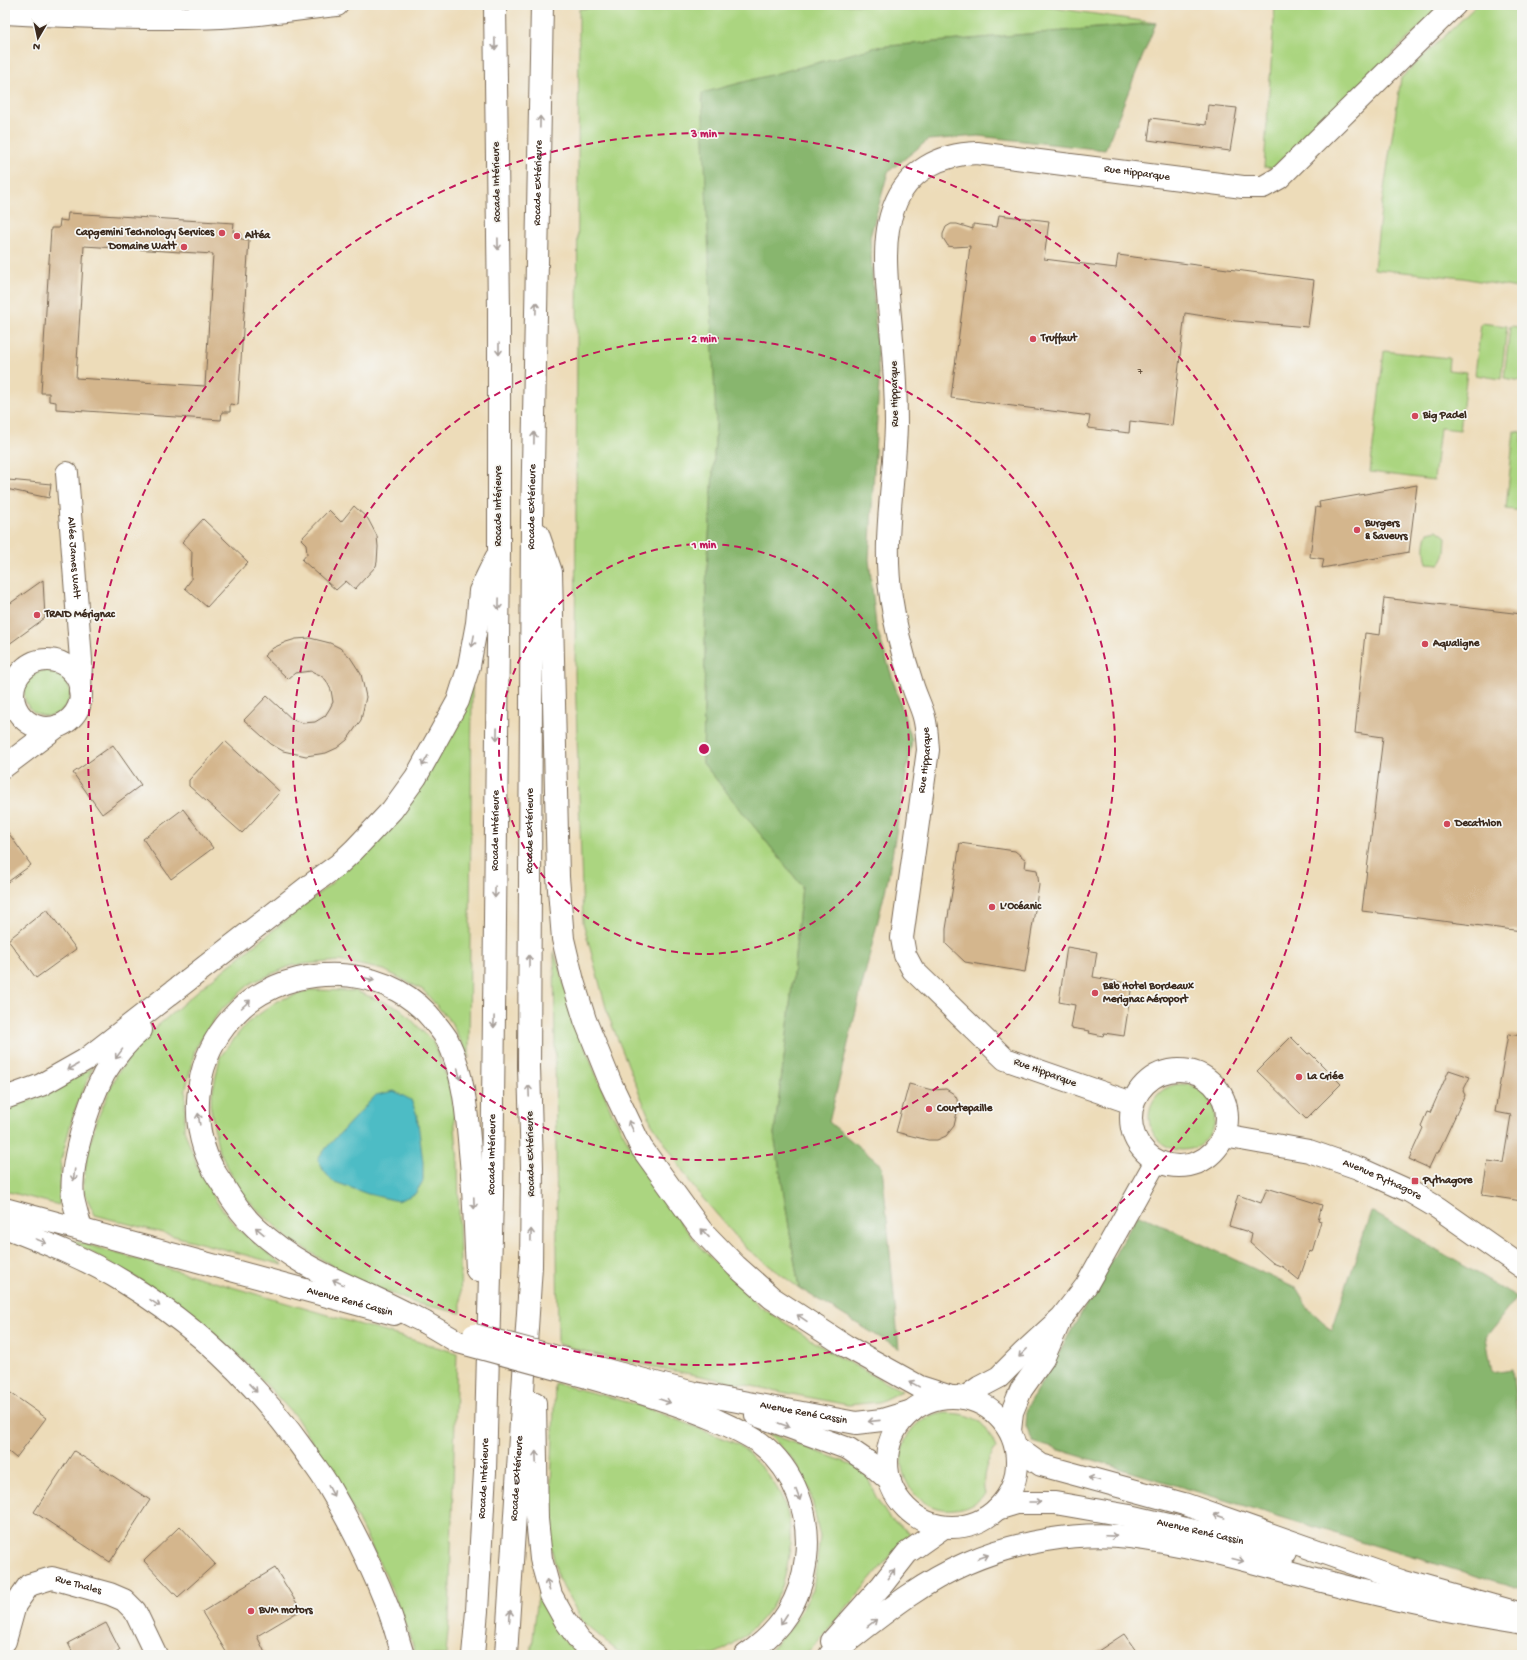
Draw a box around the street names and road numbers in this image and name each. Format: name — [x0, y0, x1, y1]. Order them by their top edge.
street label: Rocade Extérieure — [532, 140, 545, 226]
street label: Rocade Intérieure — [490, 141, 504, 222]
street label: Rue Hipparque — [1103, 163, 1171, 184]
street label: Rue Hipparque — [888, 361, 902, 427]
street label: Rocade Extérieure — [526, 464, 539, 550]
street label: Rocade Intérieure — [493, 465, 505, 546]
street label: Allée James Watt — [64, 516, 82, 601]
street label: Rue Hipparque — [916, 726, 934, 794]
street label: Rocade Extérieure — [524, 788, 537, 874]
street label: Rocade Intérieure — [490, 790, 502, 871]
street label: Rue Hipparque — [1012, 1056, 1078, 1090]
street label: Rocade Extérieure — [524, 1111, 538, 1197]
street label: Rocade Intérieure — [486, 1114, 499, 1195]
street label: Avenue Pythagore — [1341, 1157, 1424, 1203]
street label: Avenue René Cassin — [305, 1285, 395, 1320]
street label: Avenue René Cassin — [759, 1399, 849, 1427]
street label: Rocade Extérieure — [509, 1435, 526, 1522]
street label: Rocade Intérieure — [476, 1437, 492, 1519]
street label: Avenue René Cassin — [1156, 1516, 1245, 1548]
street label: Rue Thales — [54, 1573, 104, 1598]

